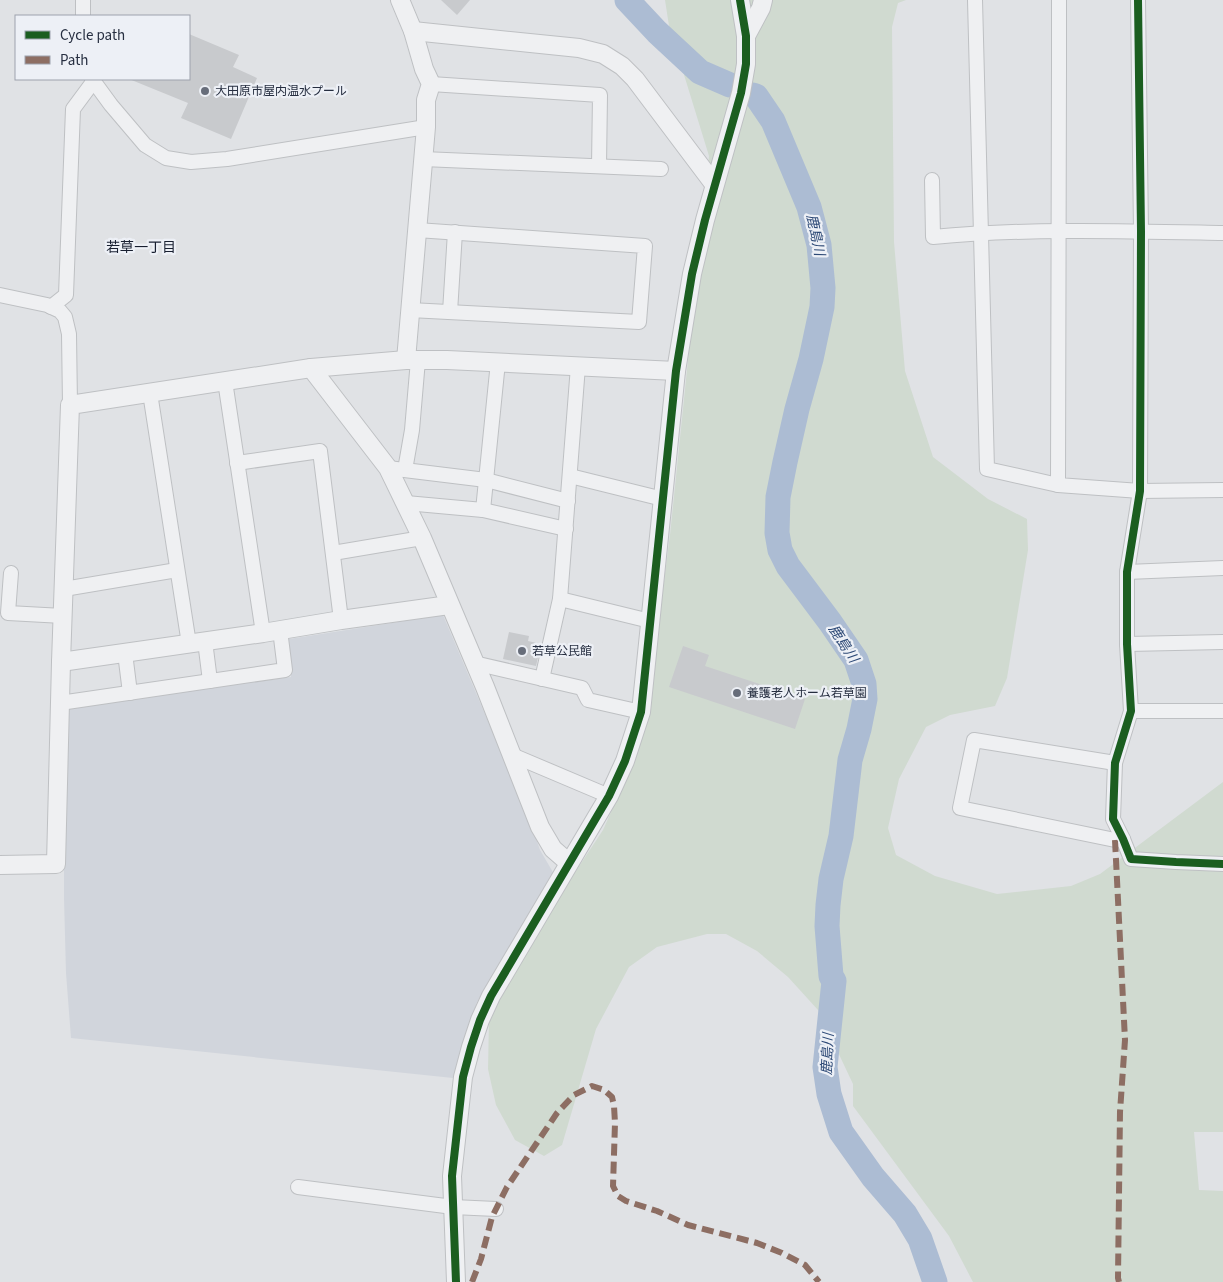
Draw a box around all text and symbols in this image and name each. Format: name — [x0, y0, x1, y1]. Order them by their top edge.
legend — [15, 15, 190, 80]
text: Cycle path — [60, 25, 125, 46]
text: Path — [60, 50, 88, 71]
place label: 大田原市屋内温水プール — [215, 83, 347, 100]
marker: 大田原市屋内温水プール — [199, 85, 211, 97]
water label: 鹿島川 — [801, 212, 830, 260]
district label: 若草一丁目 — [106, 238, 176, 258]
water label: 鹿島川 — [823, 621, 864, 669]
place label: 若草公民館 — [532, 643, 592, 660]
marker: 若草公民館 — [516, 645, 528, 657]
place label: 養護老人ホーム若草園 — [747, 685, 867, 702]
marker: 養護老人ホーム若草園 — [731, 687, 743, 699]
water label: 鹿島川 — [817, 1031, 839, 1075]

